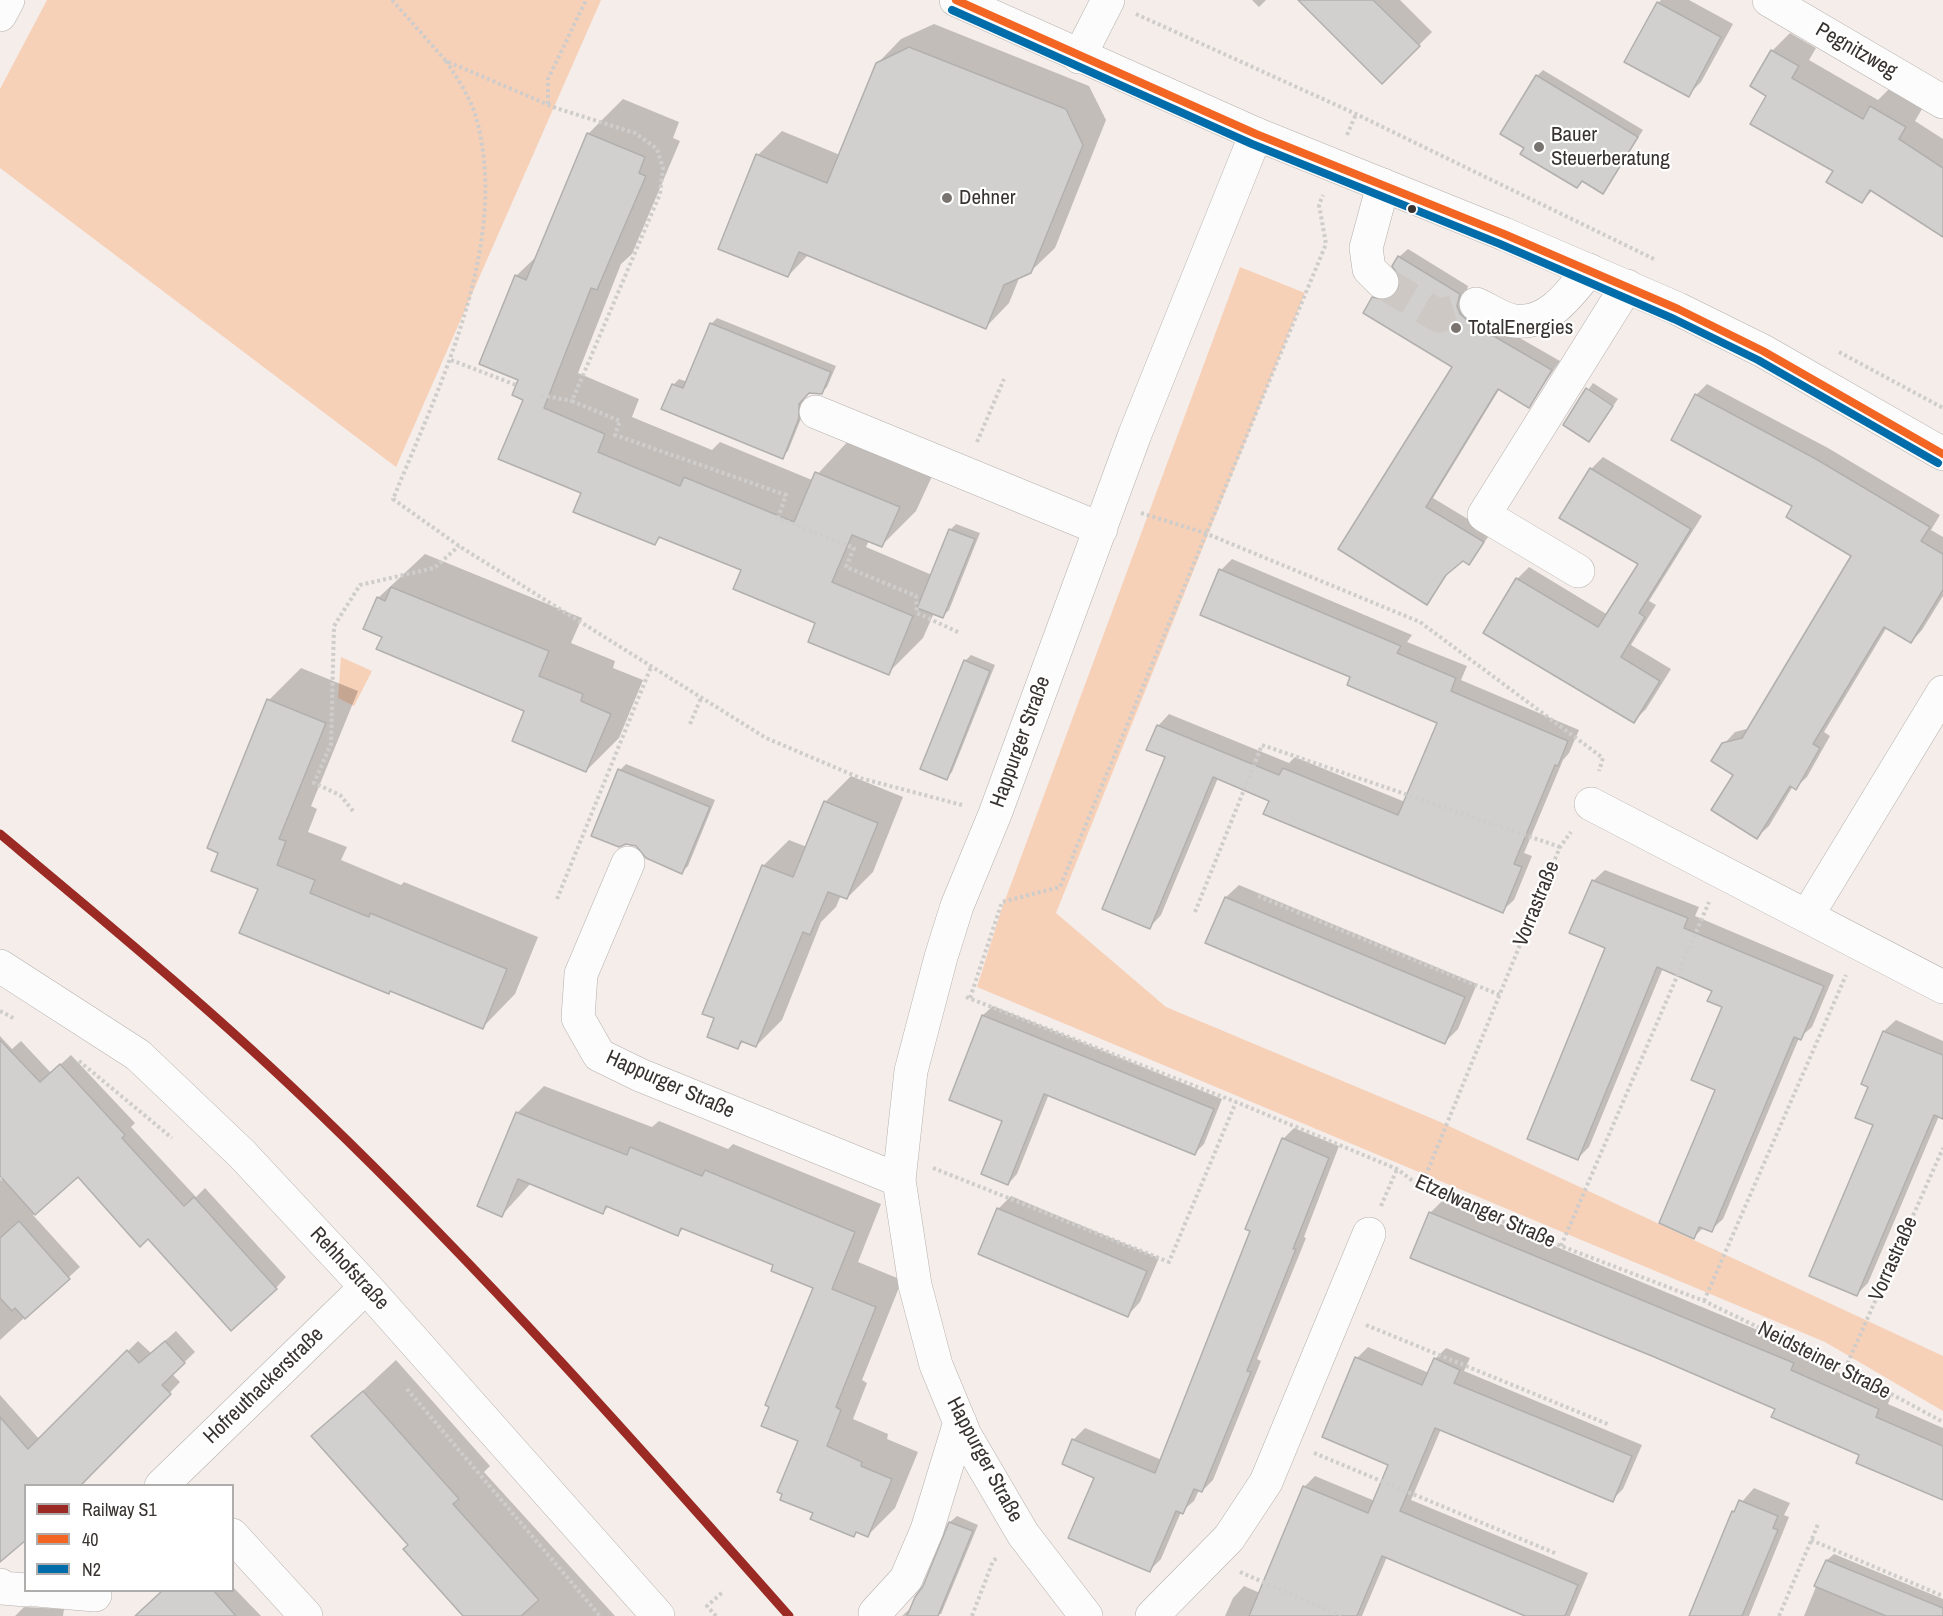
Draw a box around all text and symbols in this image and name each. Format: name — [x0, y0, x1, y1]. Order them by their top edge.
street label: Pegnitzweg — [1811, 18, 1901, 84]
place label: Bauer Steuerberatung — [1551, 122, 1670, 172]
marker: Bauer Steuerberatung — [1532, 140, 1546, 154]
place label: Dehner — [959, 185, 1015, 211]
marker: Dehner — [940, 191, 954, 205]
unlabelled marker — [1406, 203, 1418, 215]
place label: TotalEnergies — [1468, 315, 1573, 341]
marker: TotalEnergies — [1449, 321, 1463, 335]
street label: Happurger Straße — [986, 673, 1056, 811]
street label: Vorrastraße — [1508, 858, 1566, 950]
street label: Happurger Straße — [602, 1045, 738, 1125]
street label: Etzelwanger Straße — [1411, 1170, 1559, 1254]
street label: Vorrastraße — [1864, 1213, 1924, 1305]
street label: Rehhofstraße — [304, 1222, 394, 1316]
street label: Neidsteiner Straße — [1753, 1317, 1895, 1405]
street label: Hofreuthackerstraße — [199, 1322, 329, 1450]
street label: Happurger Straße — [941, 1393, 1027, 1527]
legend — [24, 1484, 234, 1592]
text: Railway S1 — [82, 1497, 157, 1522]
text: 40 — [82, 1527, 98, 1552]
text: N2 — [82, 1557, 101, 1582]

